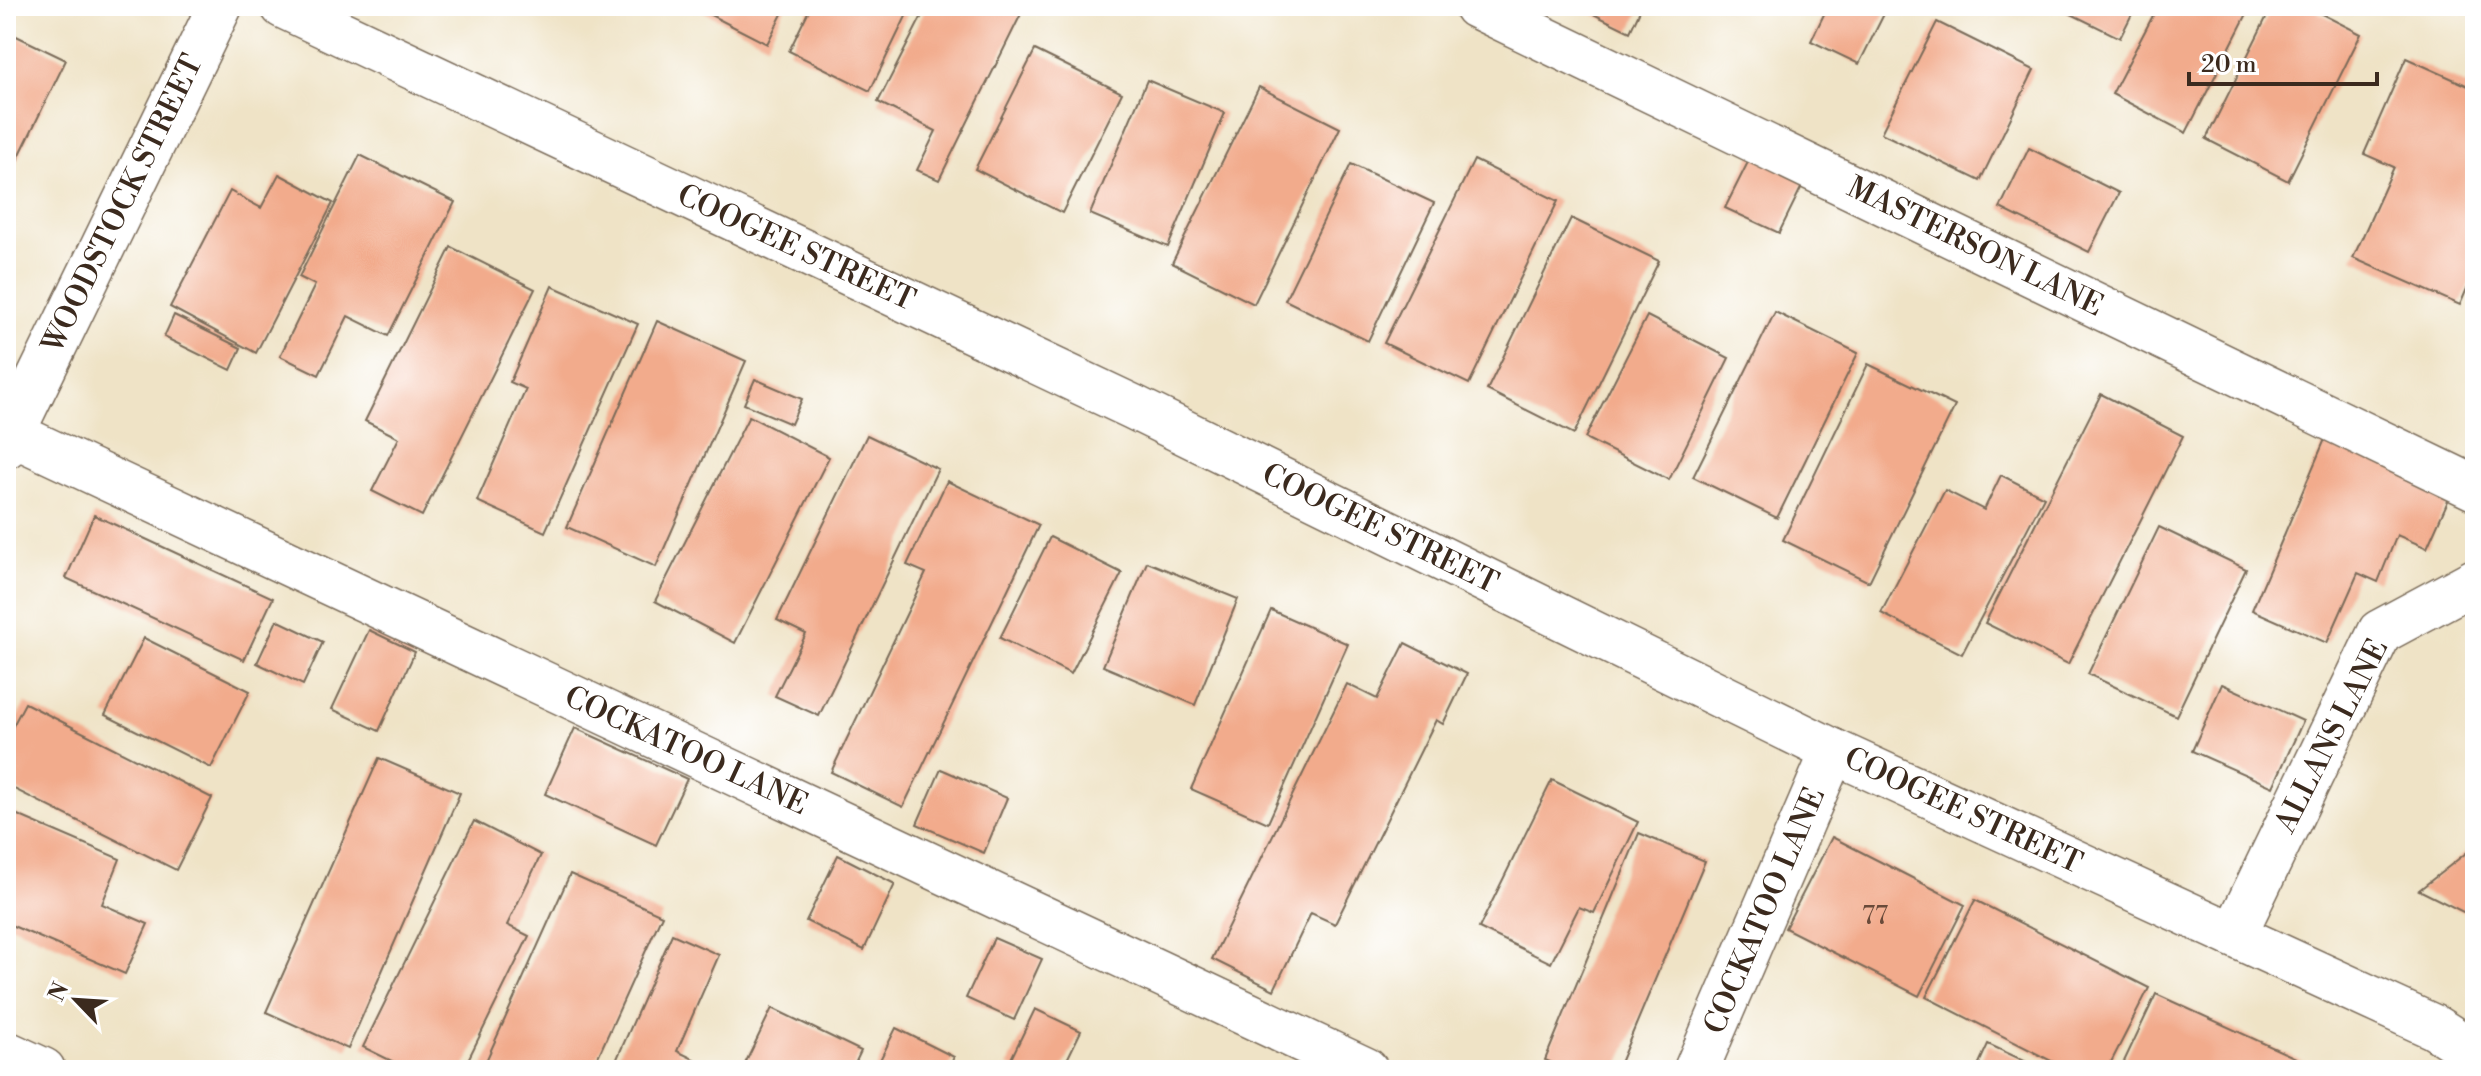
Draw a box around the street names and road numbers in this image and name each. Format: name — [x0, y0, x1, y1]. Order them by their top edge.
street label: WOODSTOCK STREET — [34, 49, 212, 360]
street label: MASTERSON LANE — [1841, 169, 2109, 325]
street label: COOGEE STREET — [671, 176, 921, 320]
street label: COOGEE STREET — [1256, 455, 1504, 603]
street label: ALLANS LANE — [2266, 633, 2397, 840]
street label: COCKATOO LANE — [558, 678, 814, 824]
street label: COOGEE STREET — [1838, 739, 2088, 883]
street label: COCKATOO LANE — [1696, 782, 1834, 1040]

